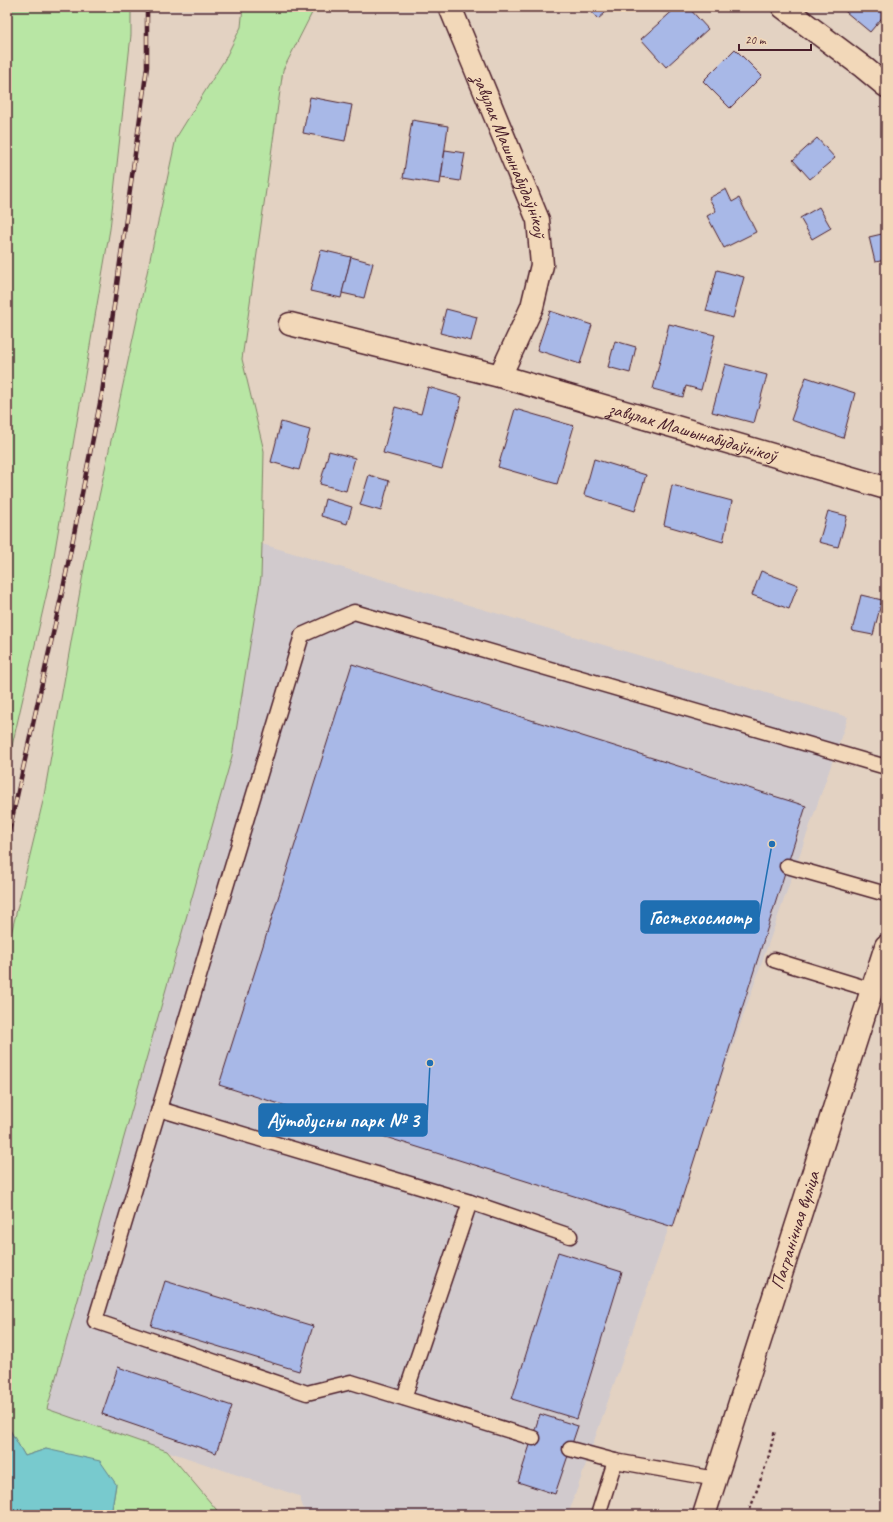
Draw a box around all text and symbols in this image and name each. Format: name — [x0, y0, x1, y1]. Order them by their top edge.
scale bar — [739, 26, 811, 52]
text: 20 m — [745, 32, 767, 48]
street label: завулак Машынабудаўнікоў — [466, 68, 552, 241]
street label: завулак Машынабудаўнікоў — [603, 395, 782, 468]
callout: Гостехосмотр — [641, 901, 759, 933]
text: Гостехосмотр — [649, 905, 753, 930]
callout: Аўтобусны парк № 3 — [259, 1104, 427, 1136]
text: Аўтобусны парк № 3 — [267, 1108, 421, 1134]
street label: Пагранічная вуліца — [765, 1166, 826, 1292]

